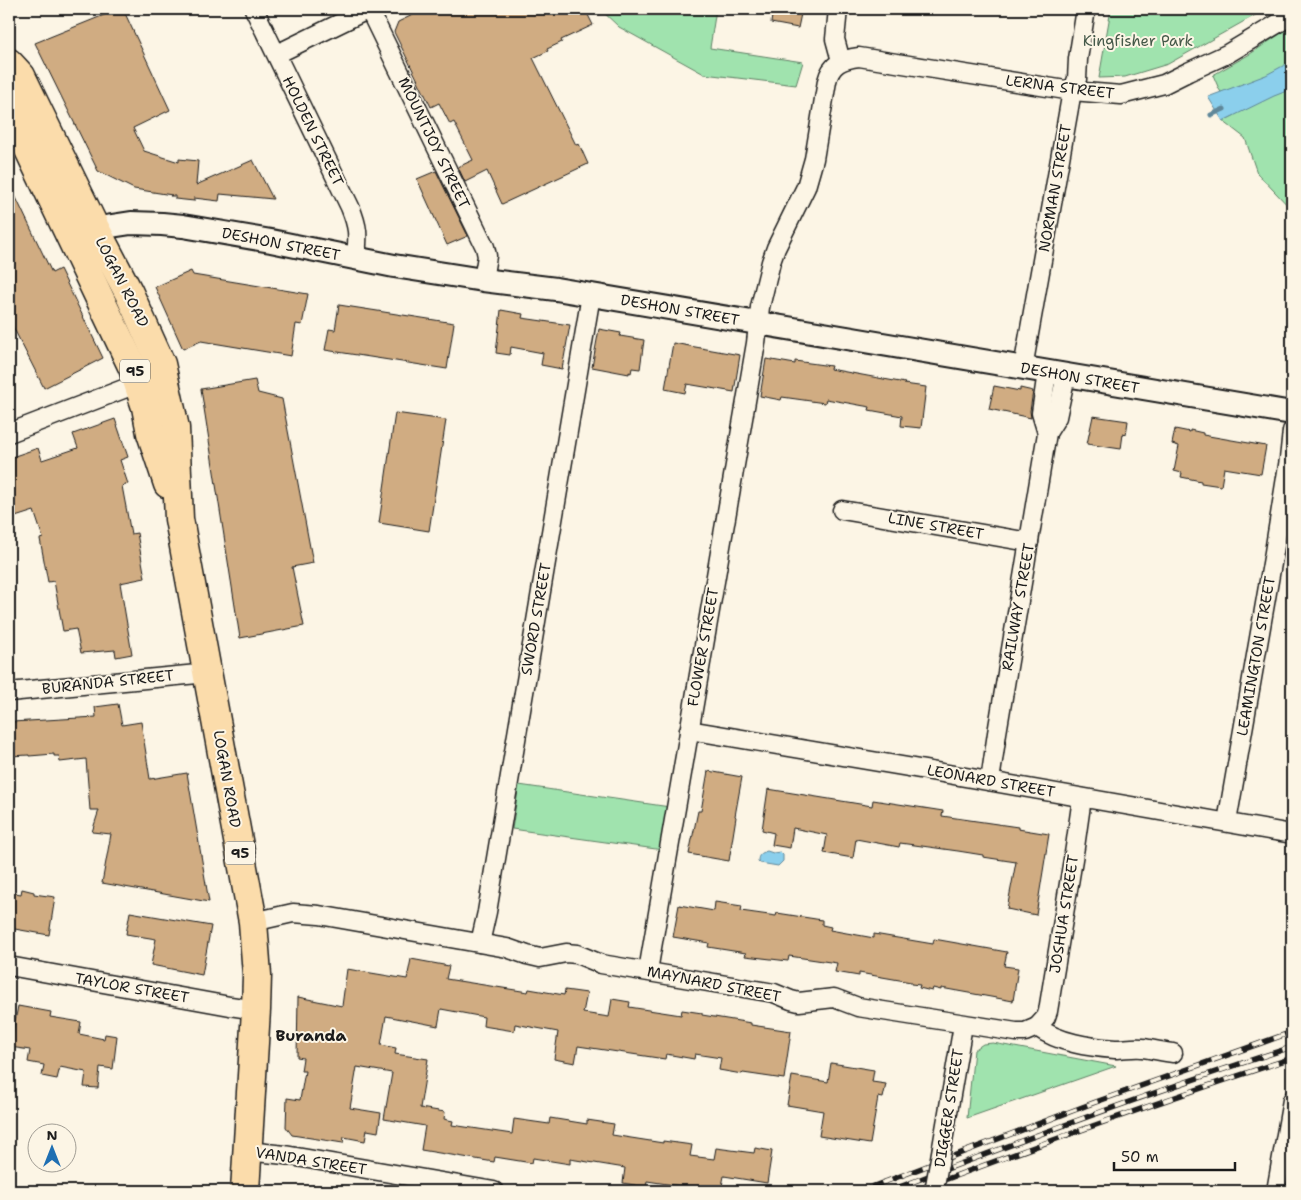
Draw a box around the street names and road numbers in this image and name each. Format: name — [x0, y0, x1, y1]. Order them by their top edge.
street label: LERNA STREET — [1004, 70, 1116, 104]
street label: HOLDEN STREET — [278, 73, 348, 189]
street label: MOUNTJOY STREET — [393, 74, 475, 212]
street label: NORMAN STREET — [1034, 122, 1076, 254]
street label: DESHON STREET — [220, 223, 342, 265]
street label: LOGAN ROAD — [91, 233, 153, 331]
street label: DESHON STREET — [619, 290, 741, 330]
street label: DESHON STREET — [1019, 358, 1141, 398]
road number: 95 — [120, 360, 150, 382]
street label: LINE STREET — [886, 508, 986, 544]
street label: RAILWAY STREET — [997, 542, 1039, 672]
street label: SWORD STREET — [516, 561, 556, 677]
street label: LEAMINGTON STREET — [1232, 574, 1280, 738]
street label: FLOWER STREET — [683, 586, 723, 708]
street label: BURANDA STREET — [41, 665, 175, 699]
street label: LOGAN ROAD — [209, 729, 245, 829]
street label: LEONARD STREET — [925, 760, 1057, 802]
road number: 95 — [225, 841, 255, 864]
street label: JOSHUA STREET — [1045, 853, 1083, 975]
street label: MAYNARD STREET — [645, 961, 783, 1007]
street label: TAYLOR STREET — [73, 968, 191, 1008]
street label: DIGGER STREET — [930, 1047, 968, 1169]
street label: VANDA STREET — [254, 1142, 368, 1180]

